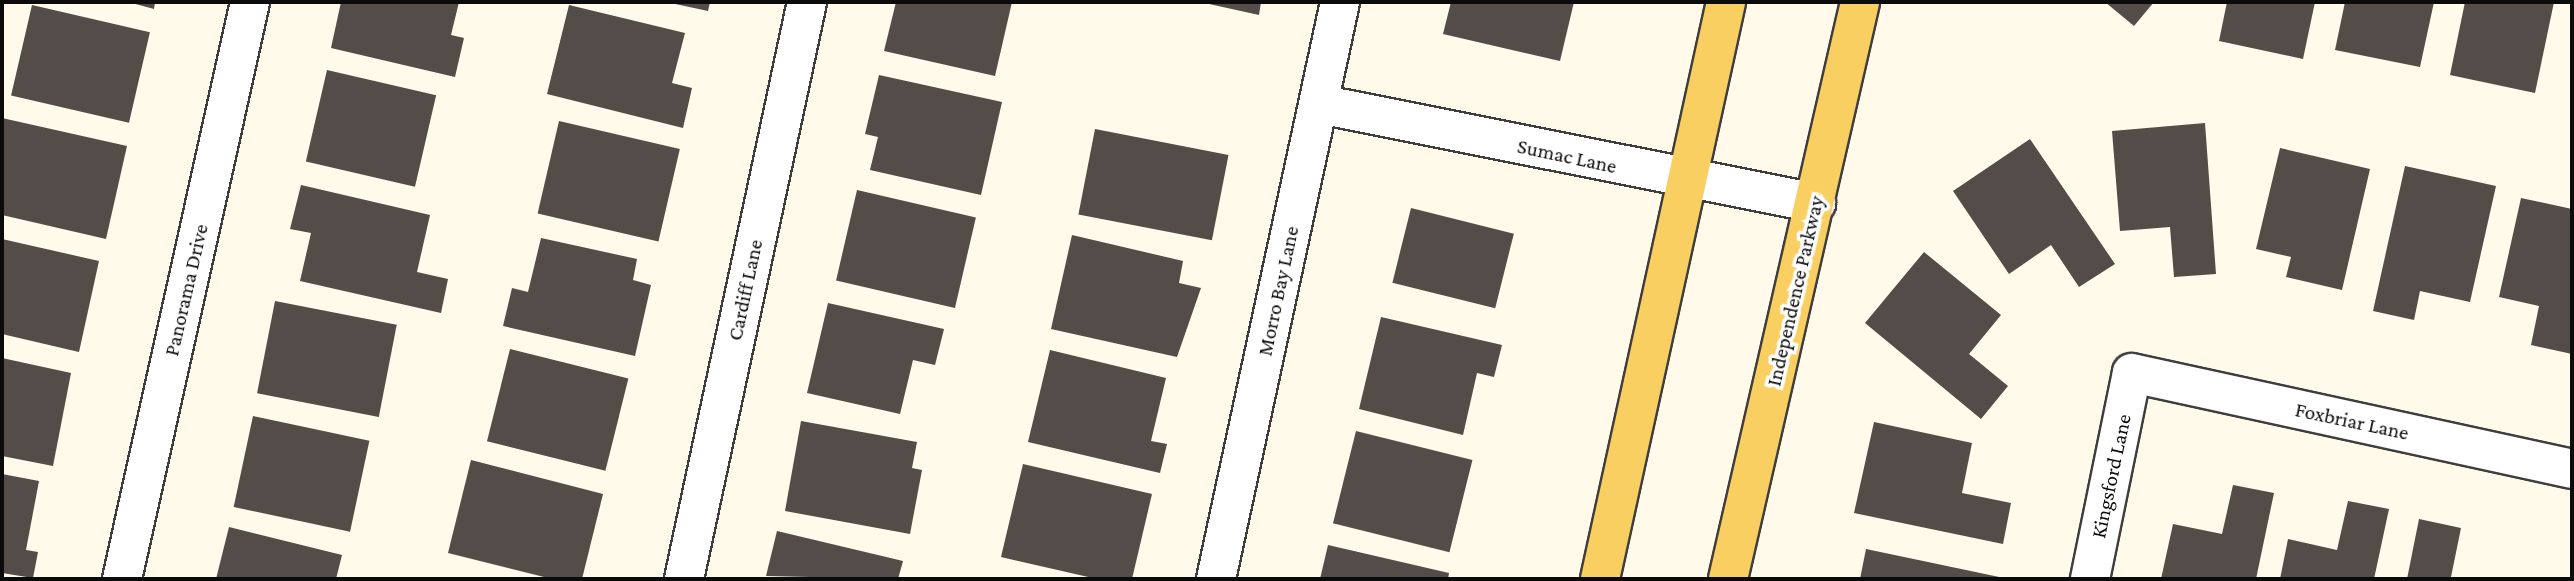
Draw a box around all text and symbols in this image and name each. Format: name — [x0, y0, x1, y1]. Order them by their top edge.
street label: Sumac Lane — [1515, 133, 1619, 179]
street label: Independence Parkway — [1761, 193, 1829, 389]
street label: Panorama Drive — [159, 222, 213, 358]
street label: Morro Bay Lane — [1252, 224, 1304, 358]
street label: Cardiff Lane — [722, 237, 768, 343]
street label: Foxbriar Lane — [2293, 397, 2411, 445]
street label: Kingsford Lane — [2086, 412, 2136, 540]

